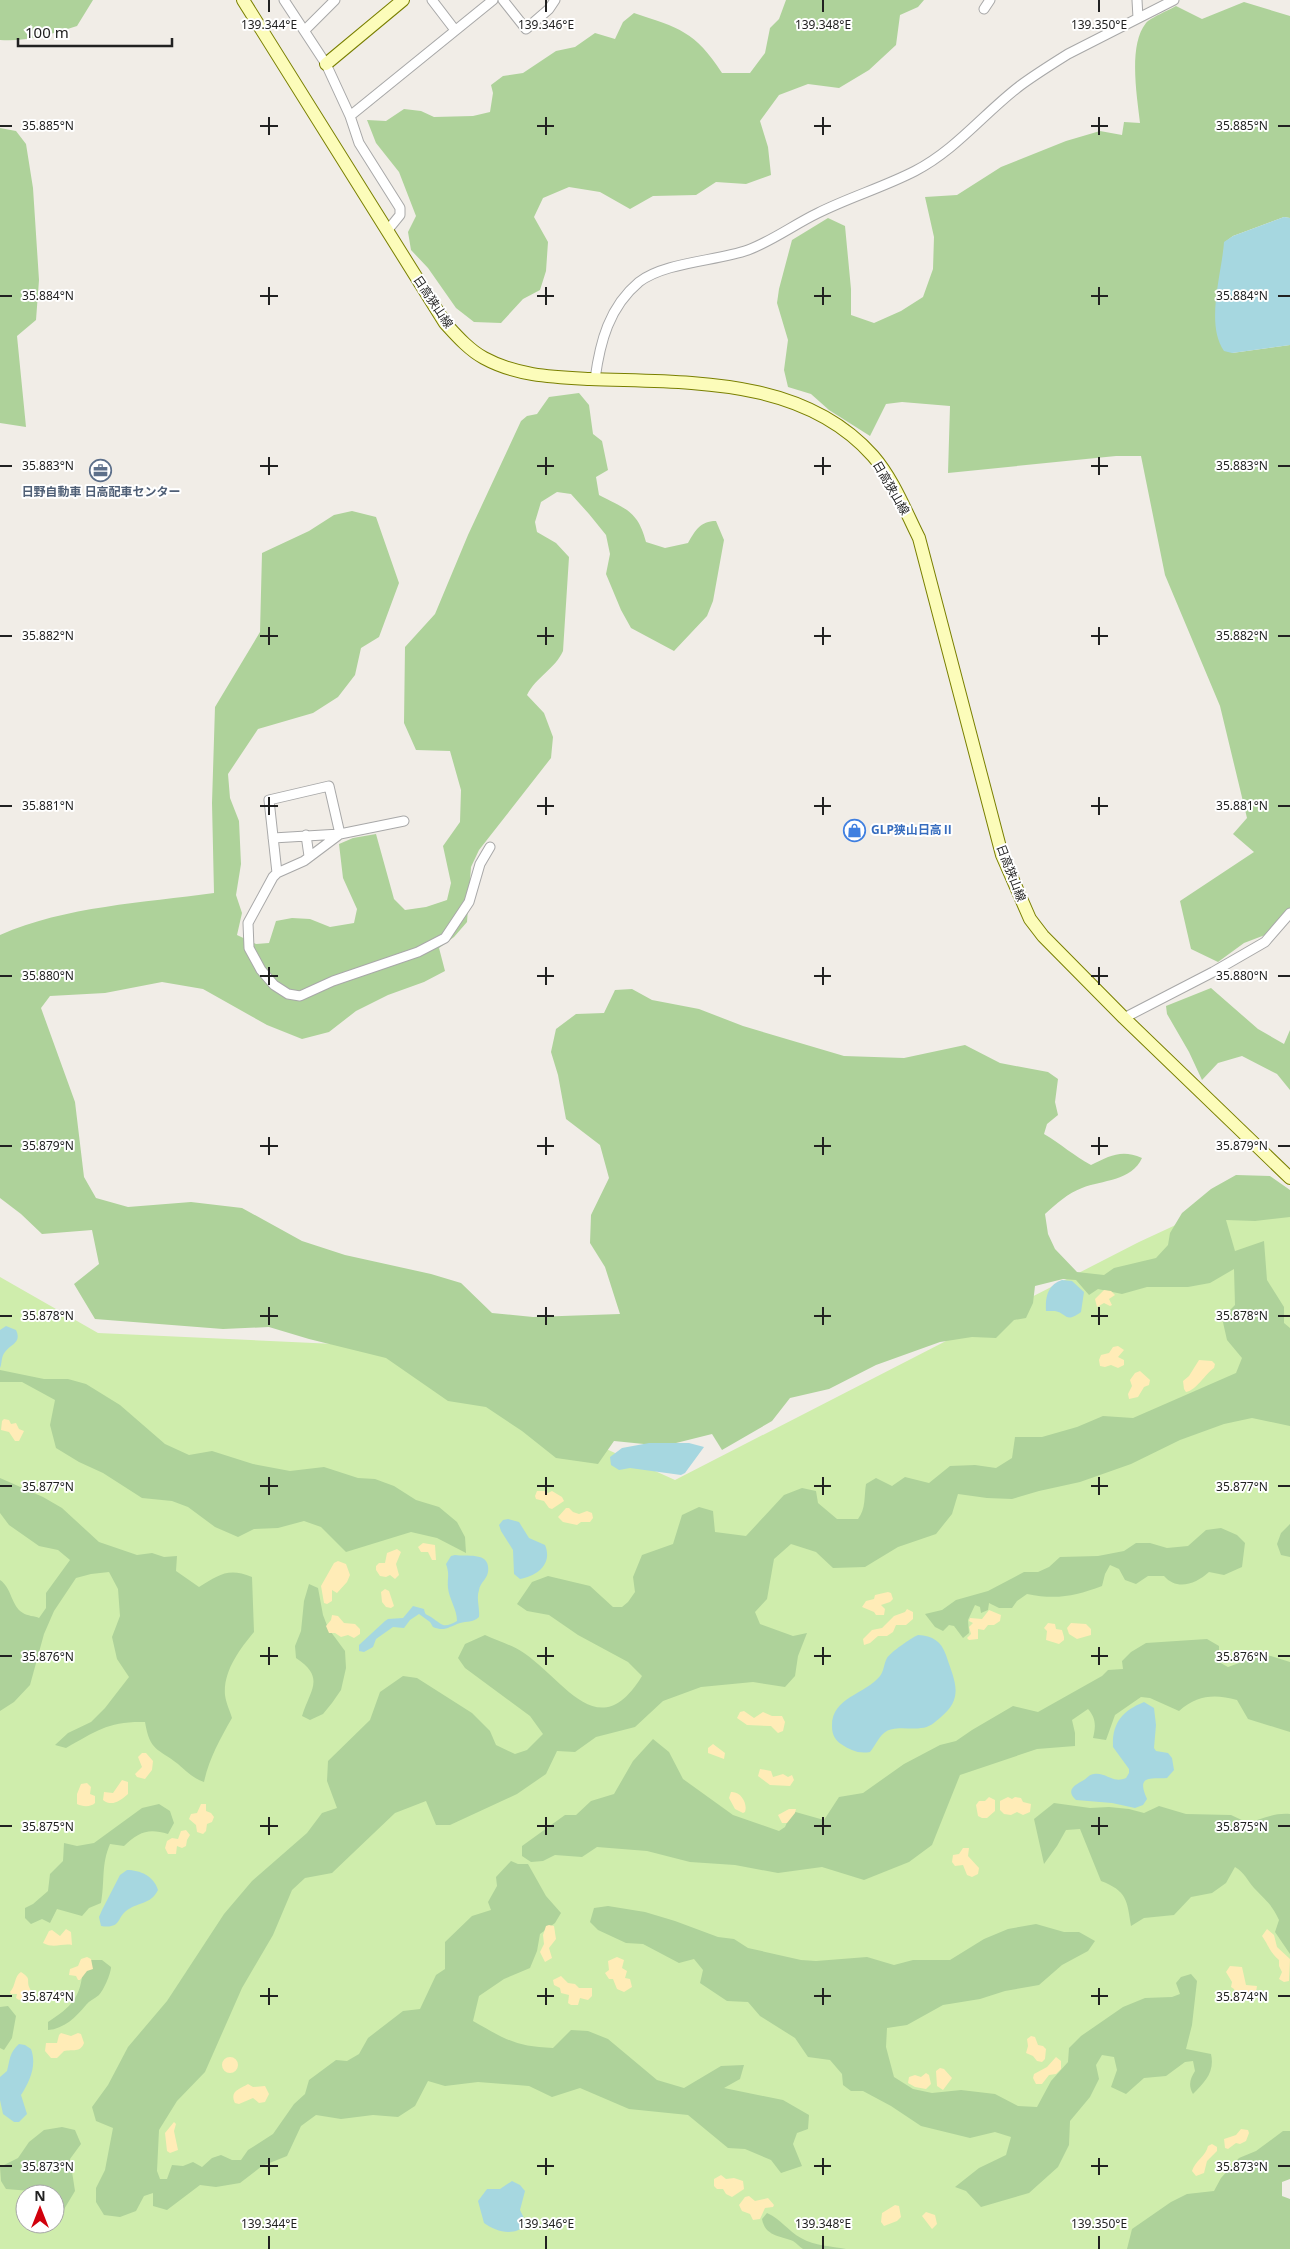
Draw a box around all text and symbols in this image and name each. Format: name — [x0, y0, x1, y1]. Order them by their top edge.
scale bar — [18, 15, 171, 47]
text: 139.344°E — [241, 16, 297, 33]
text: 139.346°E — [518, 16, 574, 33]
text: 139.348°E — [795, 16, 851, 33]
text: 139.350°E — [1071, 16, 1127, 33]
text: 100 m — [25, 22, 69, 42]
text: 35.885°N — [22, 117, 74, 134]
text: 35.885°N — [1216, 117, 1268, 134]
street label: 日高狭山線 — [410, 272, 457, 331]
text: 35.884°N — [22, 287, 74, 304]
text: 35.884°N — [1216, 287, 1268, 304]
text: 35.883°N — [22, 457, 74, 474]
text: 35.883°N — [1216, 457, 1268, 474]
street label: 日高狭山線 — [869, 458, 914, 518]
office icon: 日野自動車 日高配車センター — [89, 459, 113, 483]
place label: 日野自動車 日高配車センター — [21, 483, 181, 500]
text: 35.882°N — [22, 627, 74, 644]
text: 35.882°N — [1216, 627, 1268, 644]
text: 35.881°N — [22, 797, 74, 814]
text: 35.881°N — [1216, 797, 1268, 814]
shop icon: GLP狭山日高Ⅱ — [843, 818, 867, 842]
place label: GLP狭山日高Ⅱ — [871, 821, 954, 838]
street label: 日高狭山線 — [993, 842, 1030, 904]
text: 35.880°N — [22, 967, 74, 984]
text: 35.880°N — [1216, 967, 1268, 984]
text: 35.879°N — [22, 1137, 74, 1154]
text: 35.879°N — [1216, 1137, 1268, 1154]
text: 35.878°N — [22, 1307, 74, 1324]
text: 35.878°N — [1216, 1307, 1268, 1324]
text: 35.877°N — [22, 1478, 74, 1495]
text: 35.877°N — [1216, 1478, 1268, 1495]
text: 35.876°N — [22, 1648, 74, 1665]
text: 35.876°N — [1216, 1648, 1268, 1665]
text: 35.875°N — [22, 1818, 74, 1835]
text: 35.875°N — [1216, 1818, 1268, 1835]
text: 35.874°N — [22, 1988, 74, 2005]
text: 35.874°N — [1216, 1988, 1268, 2005]
text: 35.873°N — [22, 2158, 74, 2175]
text: 35.873°N — [1216, 2158, 1268, 2175]
north arrow — [15, 2184, 65, 2234]
text: N — [34, 2186, 46, 2205]
text: 139.344°E — [241, 2215, 297, 2232]
text: 139.346°E — [518, 2215, 574, 2232]
text: 139.348°E — [795, 2215, 851, 2232]
text: 139.350°E — [1071, 2215, 1127, 2232]

